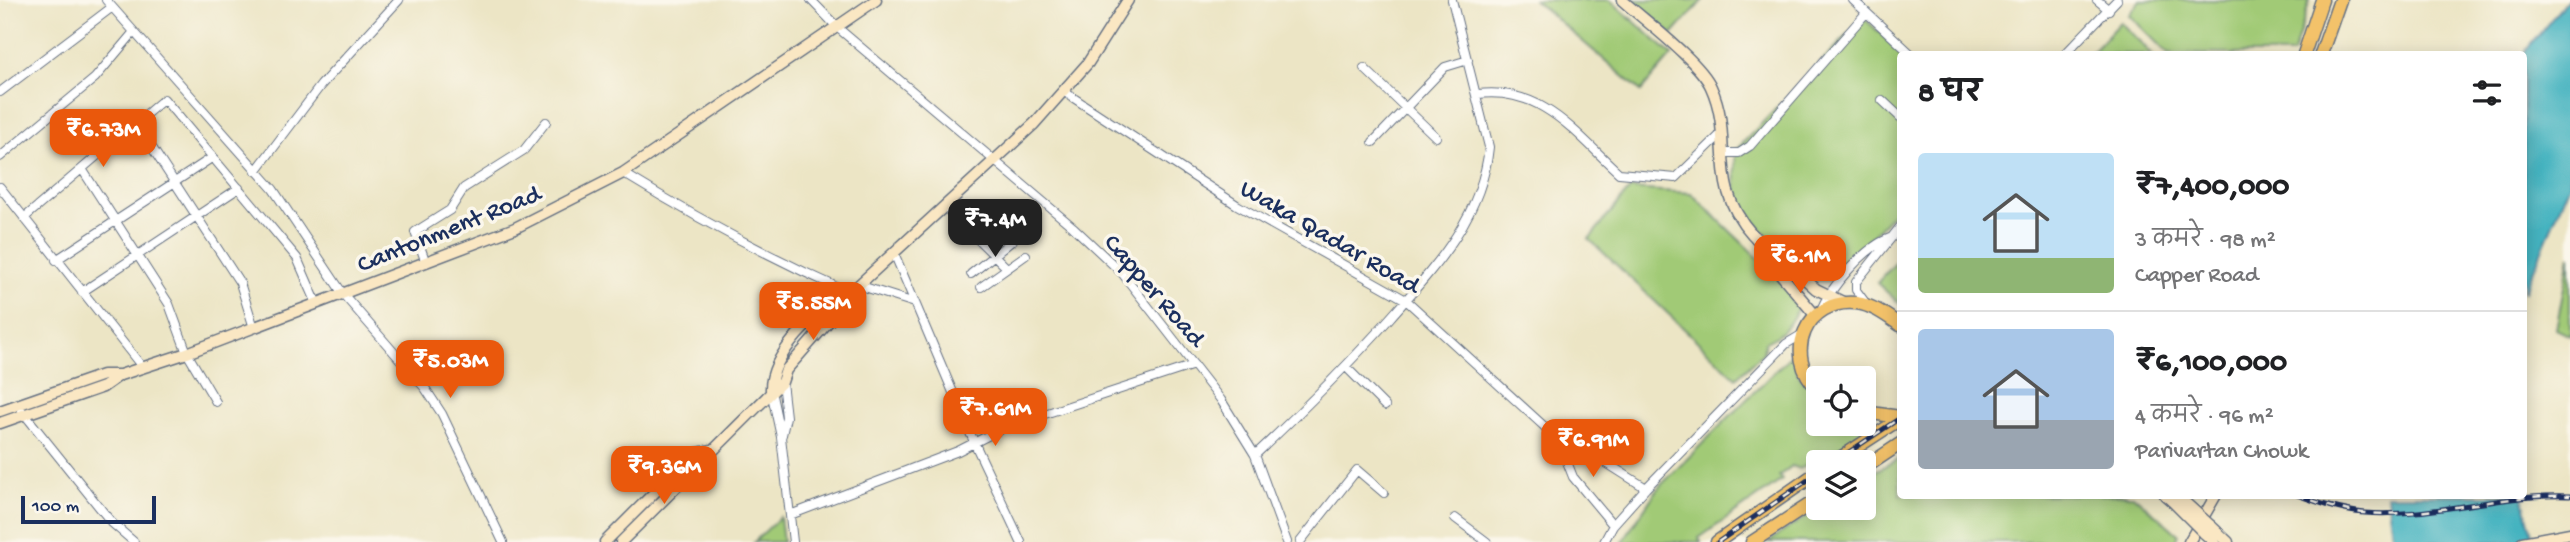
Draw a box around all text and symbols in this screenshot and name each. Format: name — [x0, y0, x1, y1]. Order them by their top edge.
icon: filters — [2468, 74, 2506, 112]
text: 8 घर — [1918, 78, 1981, 113]
pin: ₹6.73M — [46, 110, 160, 169]
text: ₹6.73M — [66, 118, 140, 145]
text: ₹7,400,000 — [2135, 171, 2289, 206]
street label: Waka Qadar Road — [1233, 175, 1426, 304]
street label: Cantonment Road — [353, 180, 548, 282]
icon: home — [1974, 181, 2058, 265]
pin: ₹7.4M — [946, 200, 1044, 259]
text: ₹7.4M — [964, 208, 1026, 235]
text: 3 कमरे · 98 m² — [2135, 228, 2276, 255]
street label: Capper Road — [1095, 229, 1211, 356]
pin: ₹6.1M — [1751, 236, 1849, 295]
text: ₹6.1M — [1770, 244, 1830, 271]
text: Capper Road — [2135, 263, 2259, 290]
pin: ₹5.55M — [756, 282, 870, 342]
text: ₹5.55M — [775, 291, 851, 318]
pin: ₹5.03M — [393, 340, 507, 400]
text: ₹6,100,000 — [2135, 347, 2287, 382]
text: ₹5.03M — [412, 349, 488, 376]
icon: home — [1974, 357, 2058, 441]
map controls — [1806, 366, 1876, 520]
button: locate — [1806, 366, 1876, 436]
pin: ₹7.61M — [938, 388, 1052, 448]
text: ₹7.61M — [959, 397, 1031, 424]
text: 4 कमरे · 96 m² — [2135, 404, 2274, 431]
pin: ₹6.91M — [1536, 420, 1650, 479]
text: ₹6.91M — [1557, 428, 1629, 455]
text: Parivartan Chowk — [2135, 439, 2308, 466]
pin: ₹9.36M — [607, 447, 721, 506]
button: layers — [1806, 450, 1876, 520]
text: ₹9.36M — [627, 455, 701, 482]
scale bar — [21, 493, 156, 525]
text: 100 m — [32, 496, 79, 519]

